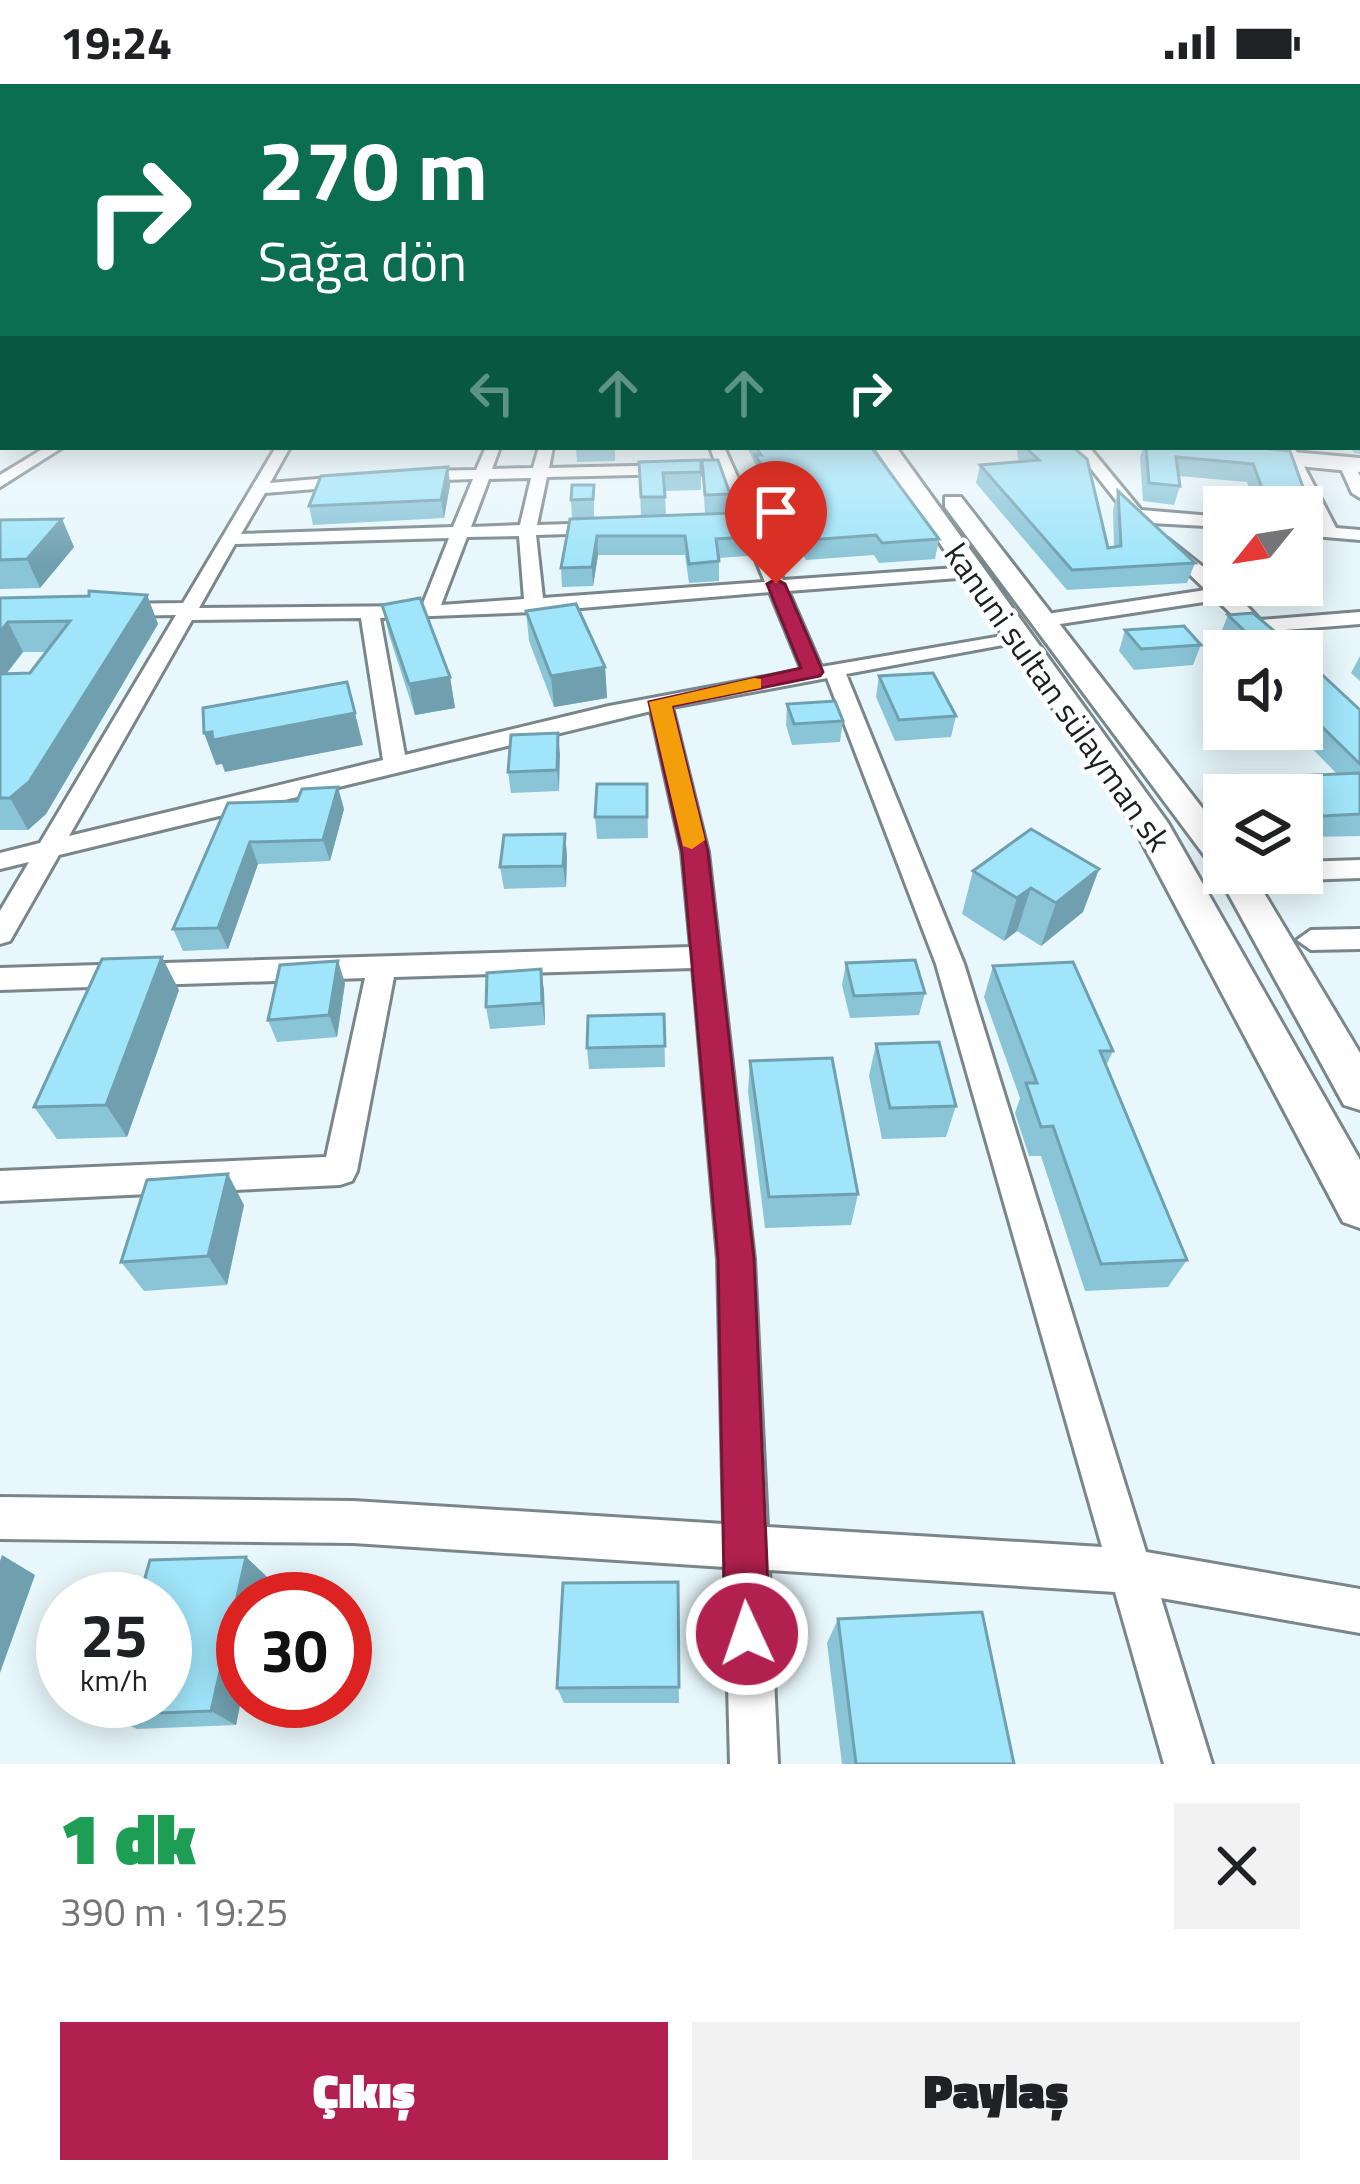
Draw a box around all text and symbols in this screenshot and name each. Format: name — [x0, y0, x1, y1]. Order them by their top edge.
text: 19:24 — [60, 8, 172, 76]
text: 270 m — [258, 105, 488, 233]
icon: right — [60, 132, 216, 288]
text: Sağa dön — [258, 220, 467, 302]
icon: left — [459, 360, 525, 426]
icon: ahead — [585, 360, 651, 426]
icon: ahead — [711, 360, 777, 426]
icon: right — [837, 360, 903, 426]
pin — [725, 461, 827, 584]
icon: arrive — [743, 479, 809, 545]
north arrow — [1203, 486, 1323, 606]
map controls — [1203, 486, 1323, 894]
street label: kanuni sultan sülayman sk — [932, 533, 1184, 862]
button: sound — [1203, 630, 1323, 750]
button: layers — [1203, 774, 1323, 894]
position arrow — [684, 1571, 810, 1697]
speed limit sign: 30 — [216, 1572, 372, 1728]
text: 25 — [80, 1589, 148, 1680]
text: km/h — [80, 1657, 148, 1703]
text: 1 dk — [60, 1782, 196, 1892]
button: close — [1174, 1803, 1300, 1929]
text: 390 m · 19:25 — [60, 1882, 288, 1941]
button: Çıkış — [60, 2022, 668, 2160]
button: Paylaş — [692, 2022, 1300, 2160]

